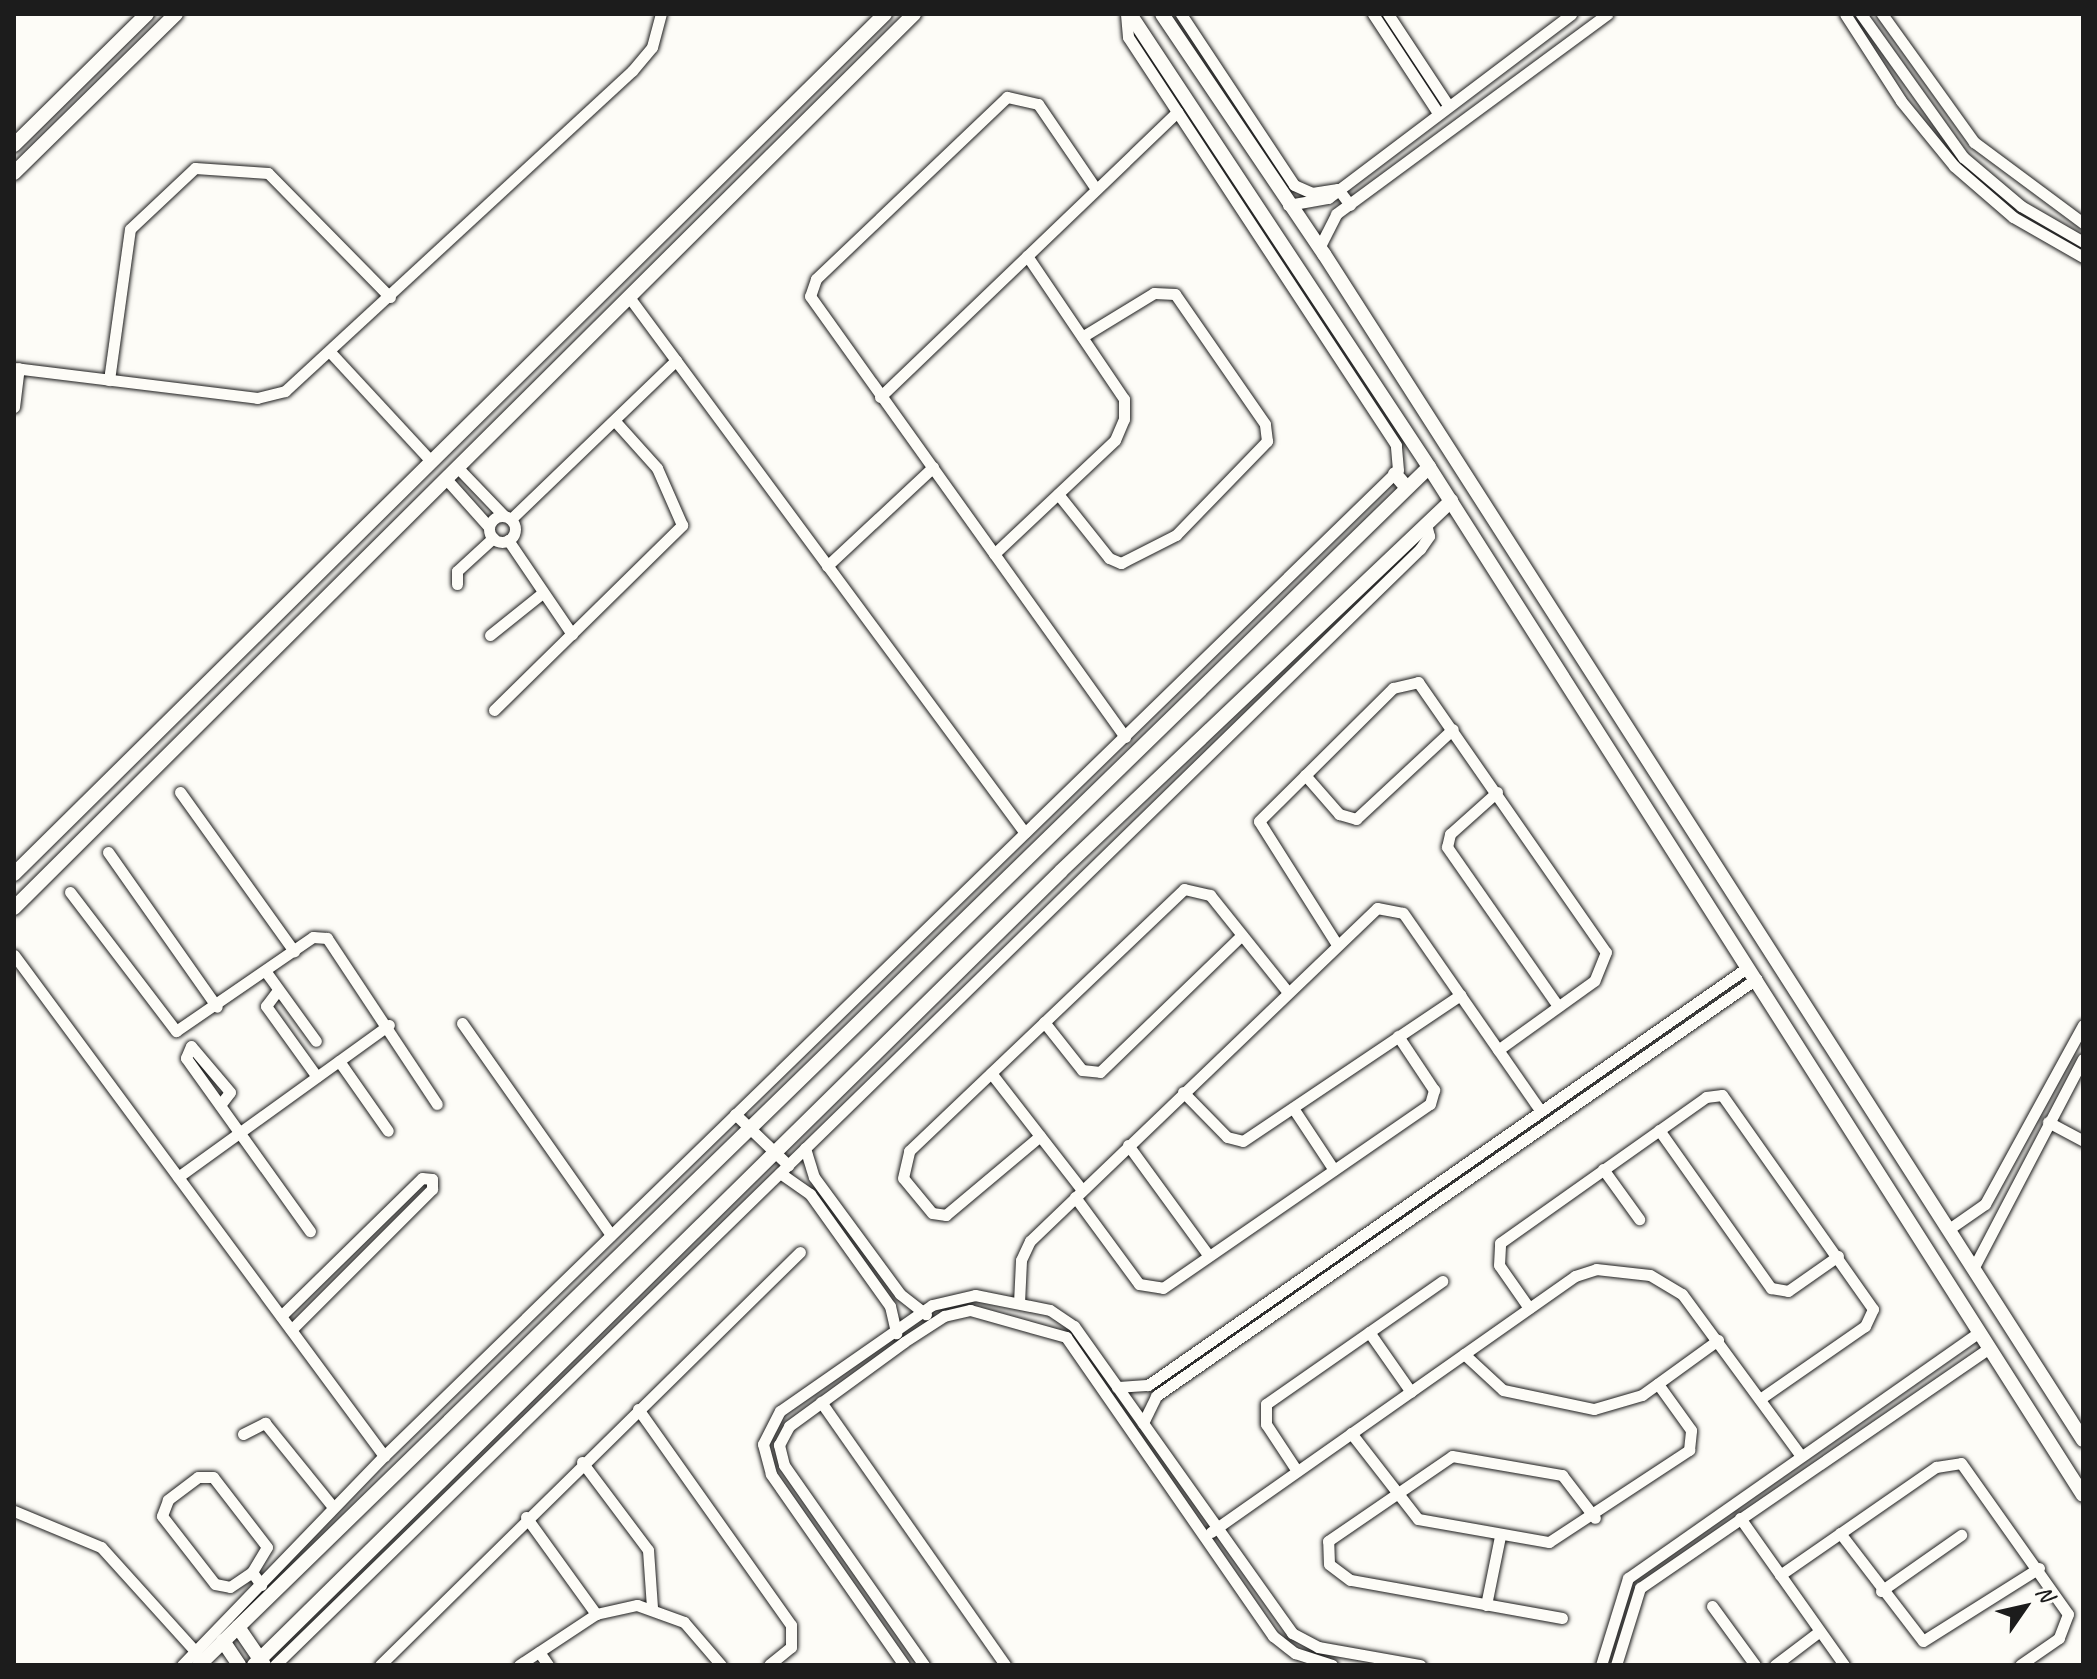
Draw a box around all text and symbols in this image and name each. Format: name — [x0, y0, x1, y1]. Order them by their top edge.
north arrow — [1985, 1567, 2065, 1647]
text: N — [2029, 1580, 2060, 1607]

